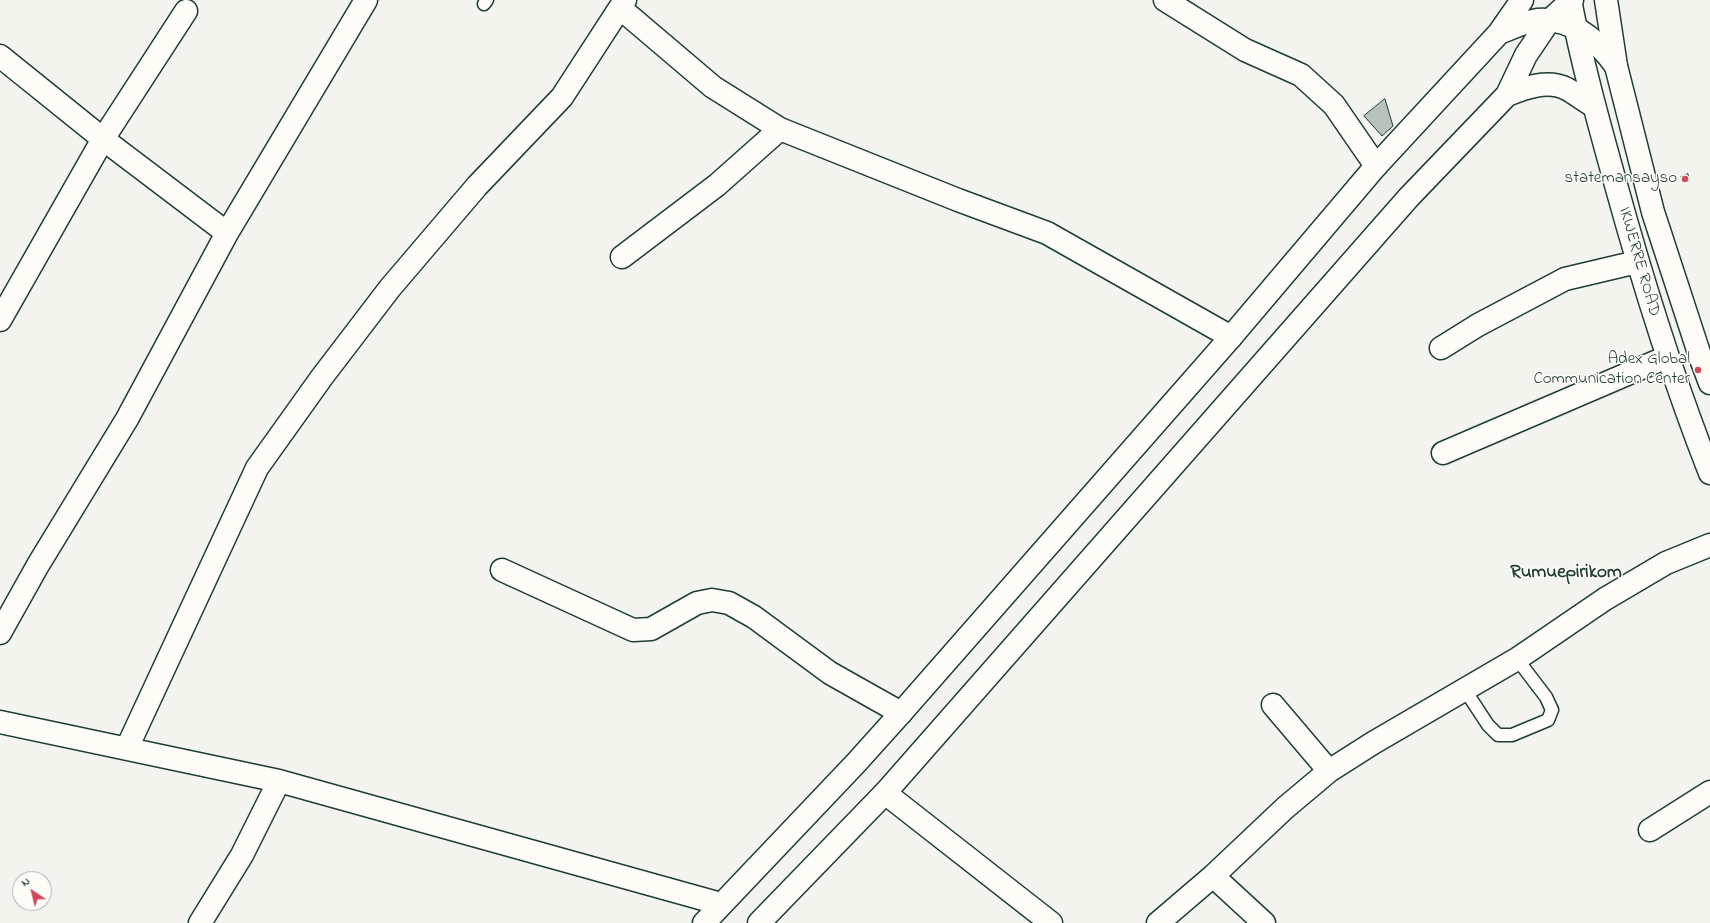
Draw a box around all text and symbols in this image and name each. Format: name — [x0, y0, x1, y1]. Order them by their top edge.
place label: statemansayso — [1565, 169, 1677, 189]
marker: statemansayso — [1680, 174, 1690, 184]
street label: IKWERRE ROAD — [1613, 205, 1663, 319]
place label: Adex Global Communication Center — [1533, 350, 1690, 390]
marker: Adex Global Communication Center — [1693, 365, 1703, 375]
district label: Rumuepirikom — [1510, 563, 1622, 585]
north arrow — [12, 871, 52, 911]
text: N — [18, 873, 33, 891]

